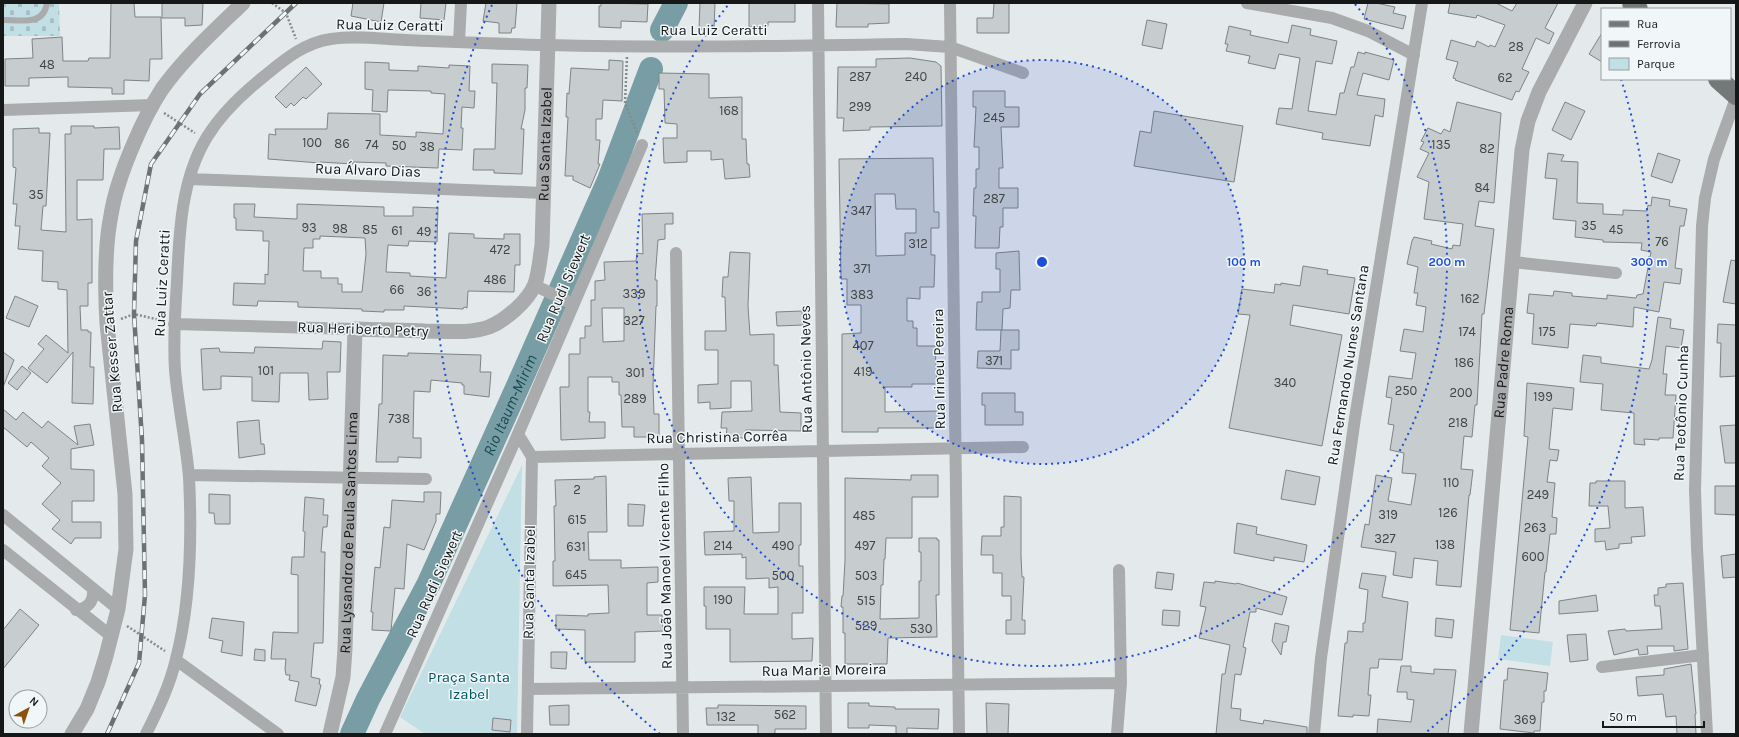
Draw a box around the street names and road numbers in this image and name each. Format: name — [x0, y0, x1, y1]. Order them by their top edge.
street label: Rua Luiz Ceratti — [336, 15, 444, 35]
street label: Rua Luiz Ceratti — [660, 21, 768, 39]
street label: Rua Santa Izabel — [534, 87, 556, 202]
street label: Rua Álvaro Dias — [315, 159, 421, 181]
street label: Rua Luiz Ceratti — [150, 229, 174, 337]
street label: Rua Rudi Siewert — [532, 231, 594, 345]
street label: Rua Fernando Nunes Santana — [1323, 263, 1373, 467]
street label: Rua Kesser Zattar — [98, 290, 126, 413]
street label: Rua Antônio Neves — [796, 305, 816, 433]
street label: Rua Padre Roma — [1490, 306, 1517, 419]
street label: Rua Irineu Pereira — [929, 308, 949, 430]
street label: Rua Heriberto Petry — [297, 318, 429, 340]
street label: Rua Teotônio Cunha — [1670, 345, 1692, 481]
street label: Rua Lysandro de Paula Santos Lima — [336, 411, 361, 654]
street label: Rua Christina Corrêa — [646, 427, 788, 447]
street label: Rua João Manoel Vicente Filho — [654, 463, 676, 669]
street label: Rua Santa Izabel — [519, 525, 539, 639]
street label: Rua Rudi Siewert — [402, 527, 466, 641]
street label: Rua Maria Moreira — [761, 660, 887, 680]

